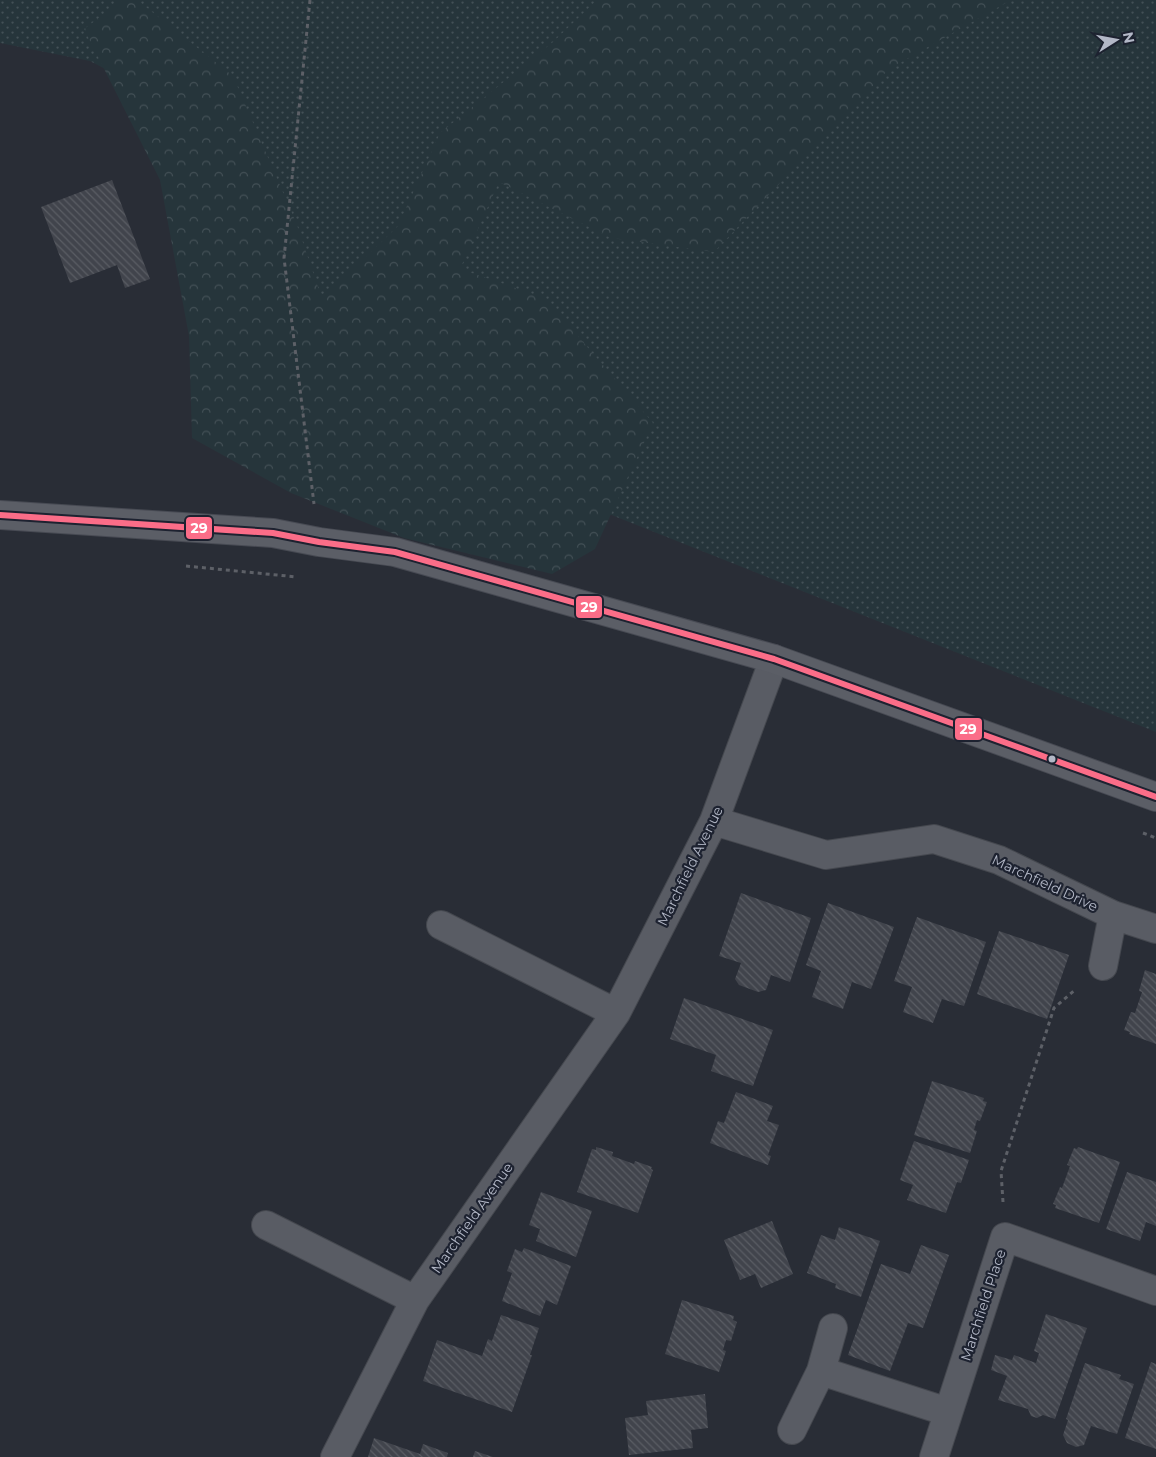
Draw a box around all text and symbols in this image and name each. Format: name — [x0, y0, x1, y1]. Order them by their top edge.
north arrow — [1091, 15, 1141, 65]
text: N — [1119, 30, 1139, 45]
line badge: 29 — [185, 516, 213, 540]
text: 29 — [190, 519, 208, 537]
line badge: 29 — [575, 595, 603, 619]
text: 29 — [580, 598, 598, 616]
line badge: 29 — [954, 717, 983, 741]
text: 29 — [959, 720, 977, 738]
unlabelled marker — [1047, 754, 1057, 764]
street label: Marchfield Avenue — [653, 803, 727, 929]
street label: Marchfield Drive — [989, 851, 1101, 915]
street label: Marchfield Avenue — [427, 1159, 517, 1277]
street label: Marchfield Place — [956, 1247, 1010, 1363]

